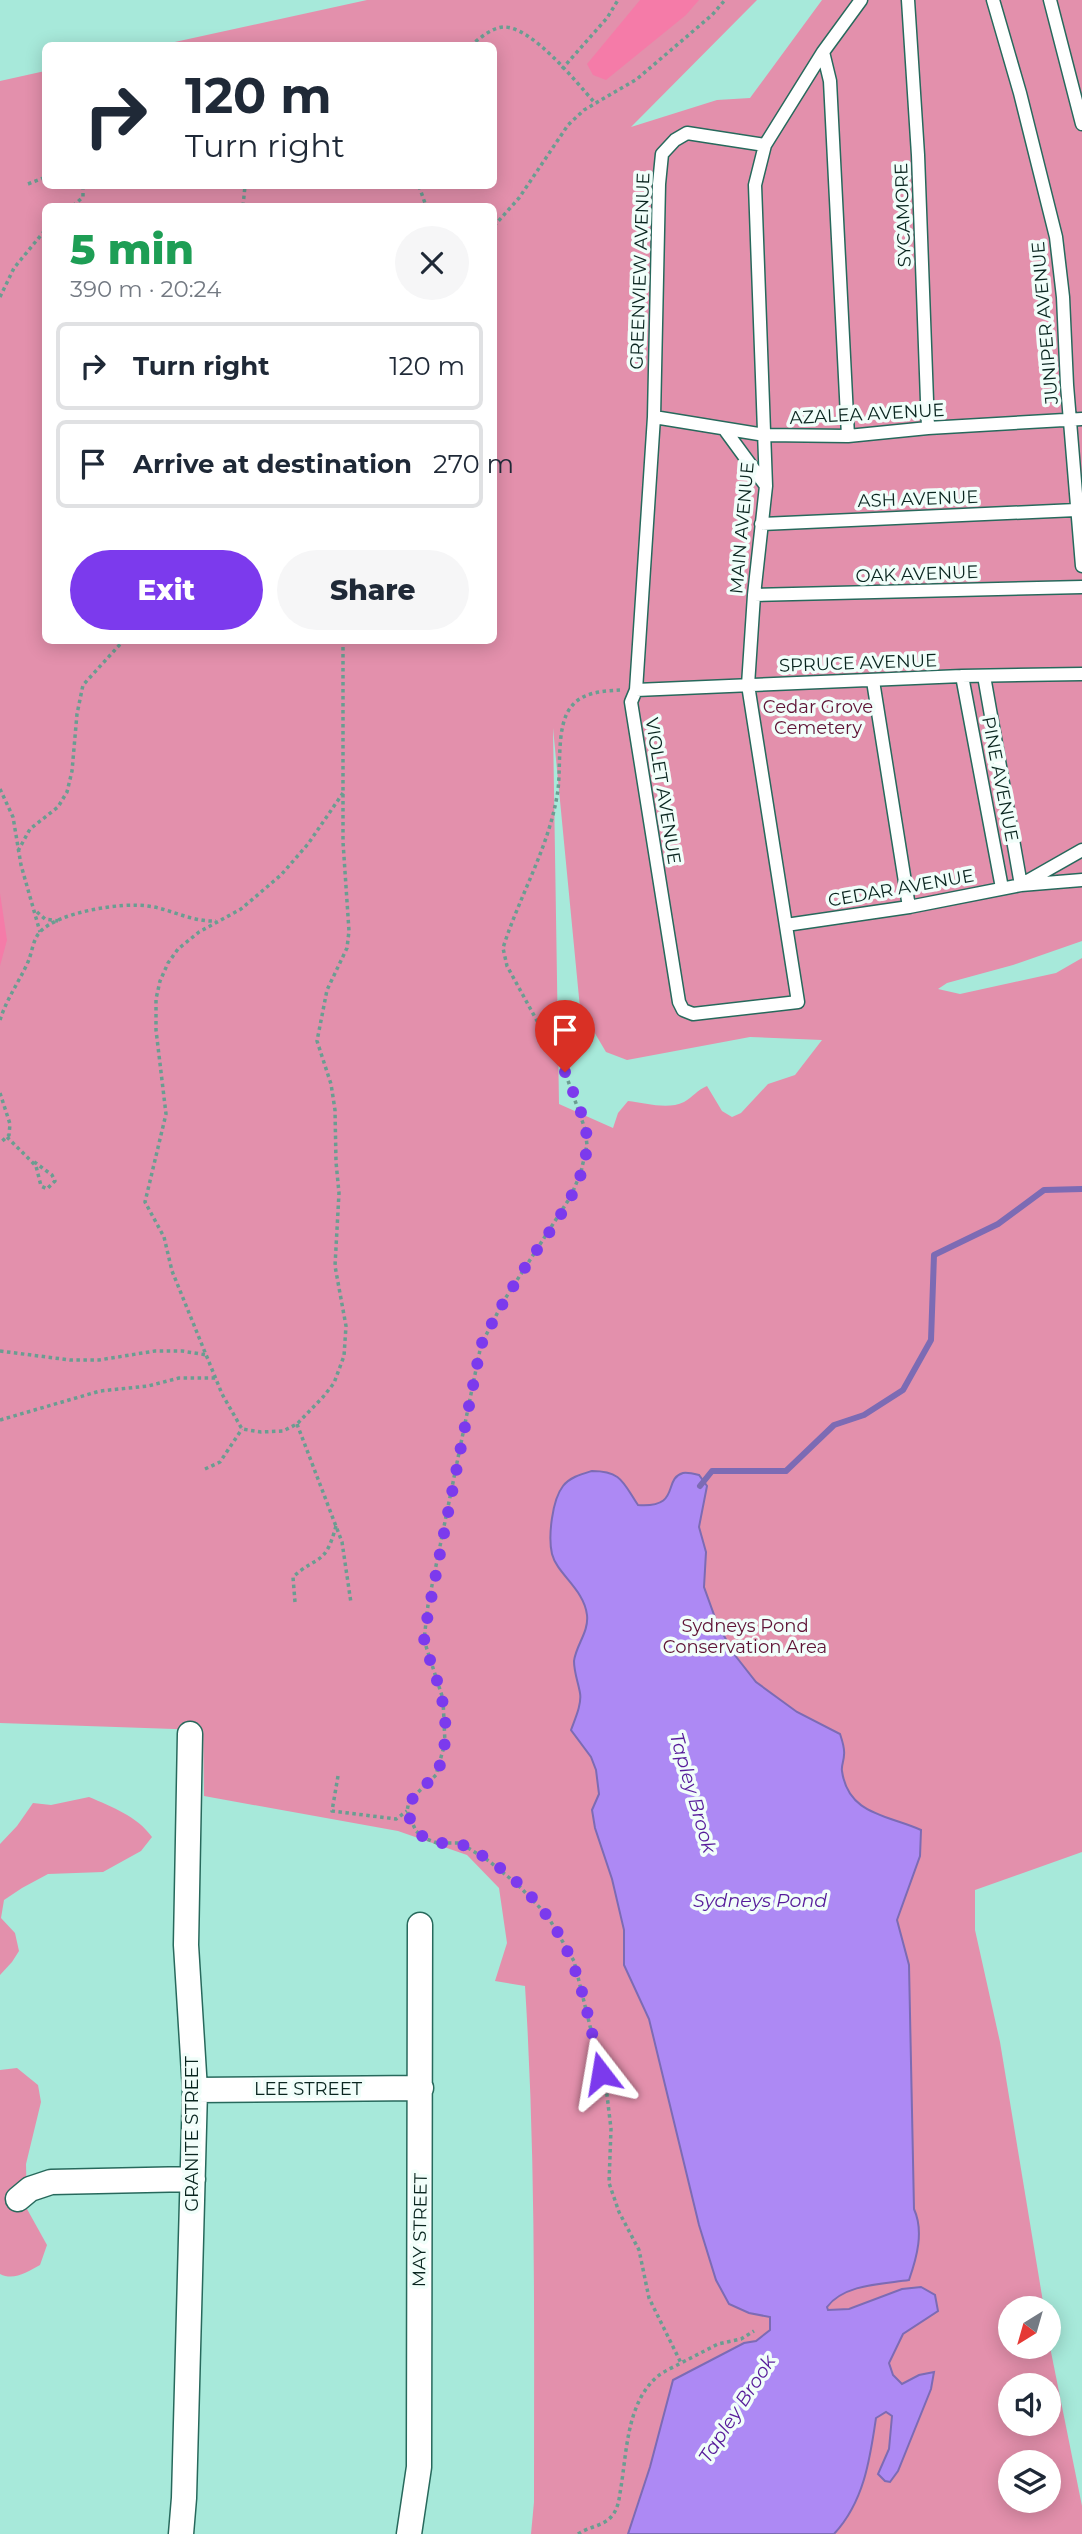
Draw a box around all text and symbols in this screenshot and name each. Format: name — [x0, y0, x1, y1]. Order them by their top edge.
text: 120 m — [185, 66, 332, 125]
icon: right — [70, 70, 161, 161]
text: Turn right — [185, 126, 345, 165]
street label: SYCAMORE — [890, 162, 916, 268]
street label: GREENVIEW AVENUE — [626, 172, 654, 370]
text: 5 min — [70, 223, 194, 275]
button: close — [395, 226, 469, 300]
street label: JUNIPER AVENUE — [1027, 241, 1063, 406]
text: 390 m · 20:24 — [70, 275, 221, 303]
icon: right — [74, 347, 112, 385]
text: Turn right — [133, 350, 269, 382]
text: 120 m — [389, 350, 465, 382]
street label: AZALEA AVENUE — [789, 399, 945, 429]
icon: arrive — [74, 445, 112, 483]
text: Arrive at destination — [133, 448, 412, 480]
text: 270 m — [433, 448, 514, 480]
street label: MAIN AVENUE — [725, 461, 759, 595]
street label: ASH AVENUE — [857, 486, 979, 512]
button: Exit — [70, 550, 263, 630]
button: Share — [277, 550, 469, 630]
street label: OAK AVENUE — [855, 561, 979, 587]
street label: SPRUCE AVENUE — [779, 649, 937, 677]
park label: Cedar Grove Cemetery — [763, 696, 873, 739]
street label: PINE AVENUE — [977, 715, 1023, 843]
street label: VIOLET AVENUE — [641, 716, 685, 866]
street label: CEDAR AVENUE — [826, 864, 976, 912]
pin — [535, 1000, 595, 1072]
icon: arrive — [546, 1011, 584, 1049]
park label: Sydneys Pond Conservation Area — [663, 1615, 827, 1658]
water label: Tapley Brook — [665, 1730, 721, 1857]
water label: Sydneys Pond — [693, 1889, 827, 1912]
position arrow — [564, 2036, 638, 2110]
street label: GRANITE STREET — [181, 2056, 203, 2212]
street label: LEE STREET — [254, 2078, 363, 2100]
street label: MAY STREET — [408, 2172, 432, 2287]
north arrow — [998, 2296, 1060, 2359]
map controls — [998, 2296, 1061, 2513]
water label: Tapley Brook — [694, 2350, 781, 2467]
button: sound — [998, 2373, 1061, 2436]
button: layers — [998, 2450, 1061, 2513]

